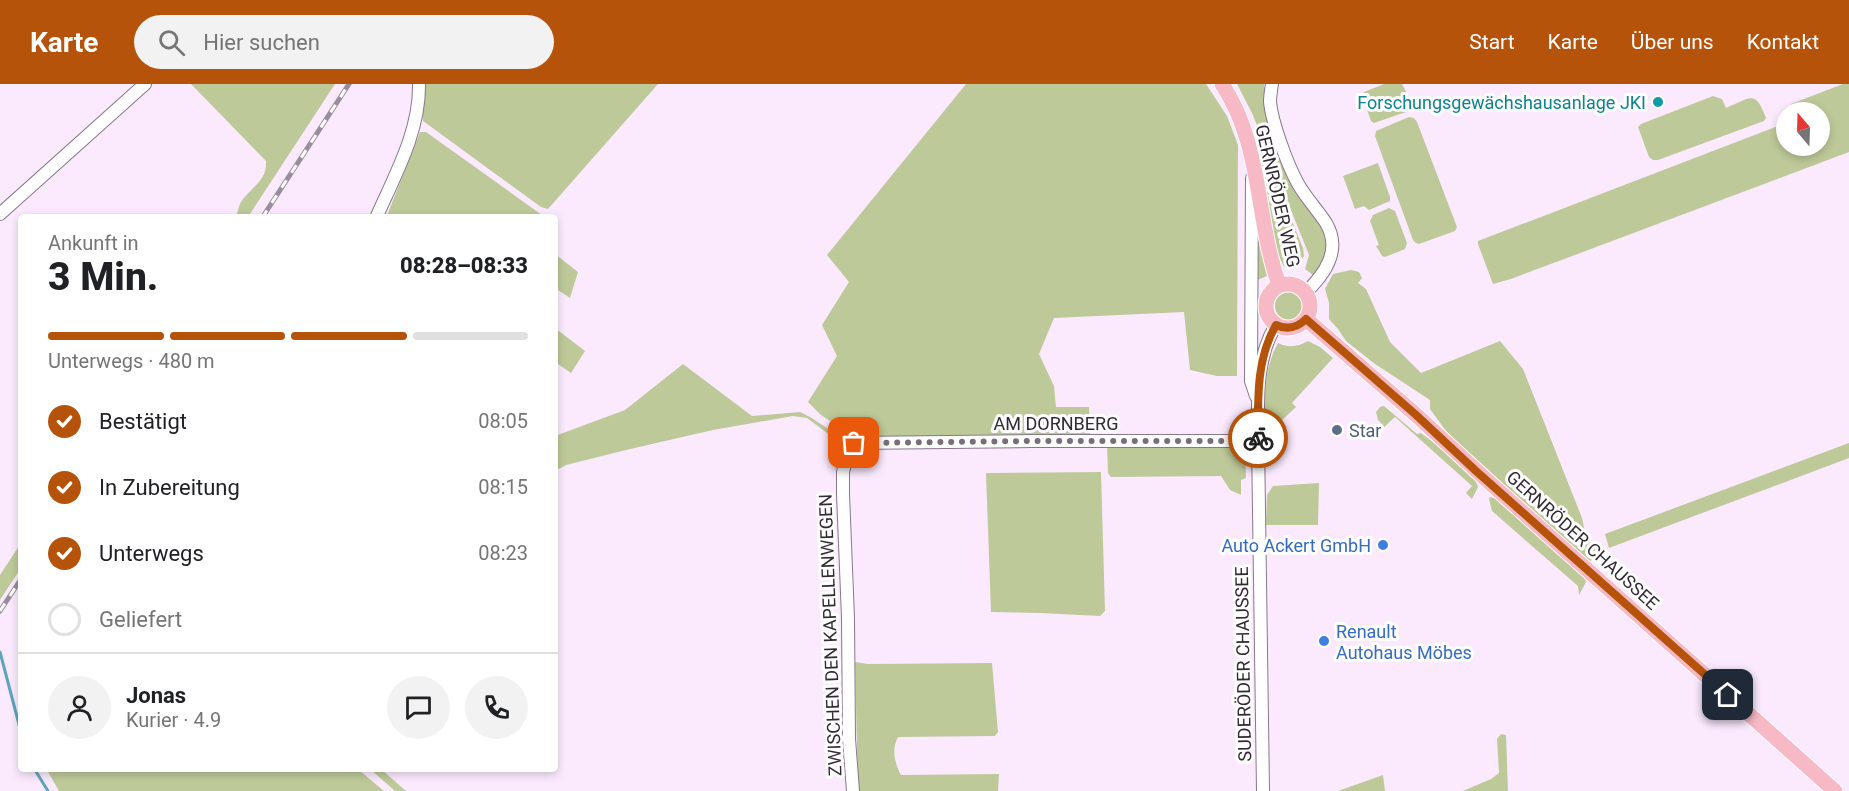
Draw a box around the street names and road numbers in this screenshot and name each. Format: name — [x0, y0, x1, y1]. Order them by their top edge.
street label: GERNRÖDER WEG — [1251, 123, 1305, 269]
street label: AM DORNBERG — [994, 413, 1118, 434]
street label: GERNRÖDER CHAUSSEE — [1503, 466, 1663, 614]
street label: ZWISCHEN DEN KAPELLENWEGEN — [815, 494, 845, 776]
street label: SUDERÖDER CHAUSSEE — [1231, 566, 1255, 762]

